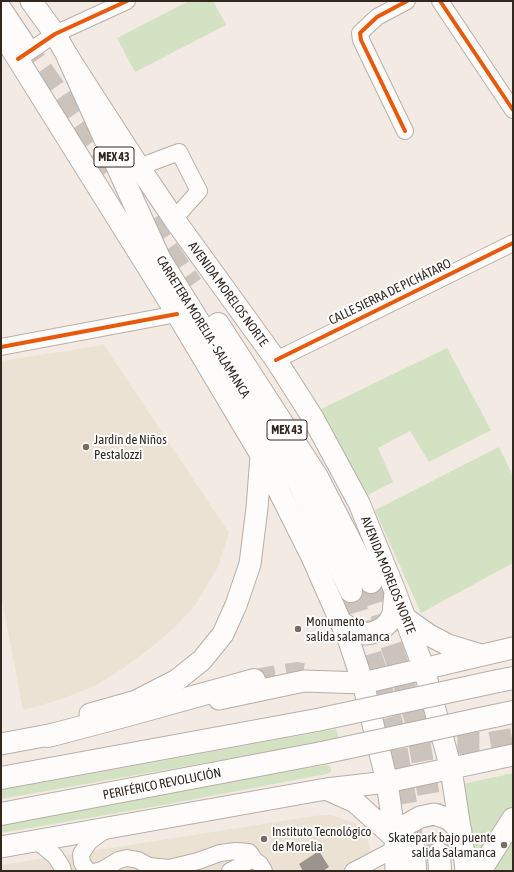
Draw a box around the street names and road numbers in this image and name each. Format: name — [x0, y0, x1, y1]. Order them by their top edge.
road number: MEX 43 — [94, 147, 134, 167]
street label: AVENIDA MORELOS NORTE — [185, 239, 271, 349]
street label: CARRETERA MORELIA - SALAMANCA — [153, 253, 253, 401]
street label: CALLE SIERRA DE PICHÁTARO — [326, 256, 454, 328]
road number: MEX 43 — [267, 420, 307, 440]
street label: AVENIDA MORELOS NORTE — [357, 514, 419, 636]
street label: PERIFÉRICO REVOLUCIÓN — [101, 765, 223, 803]

